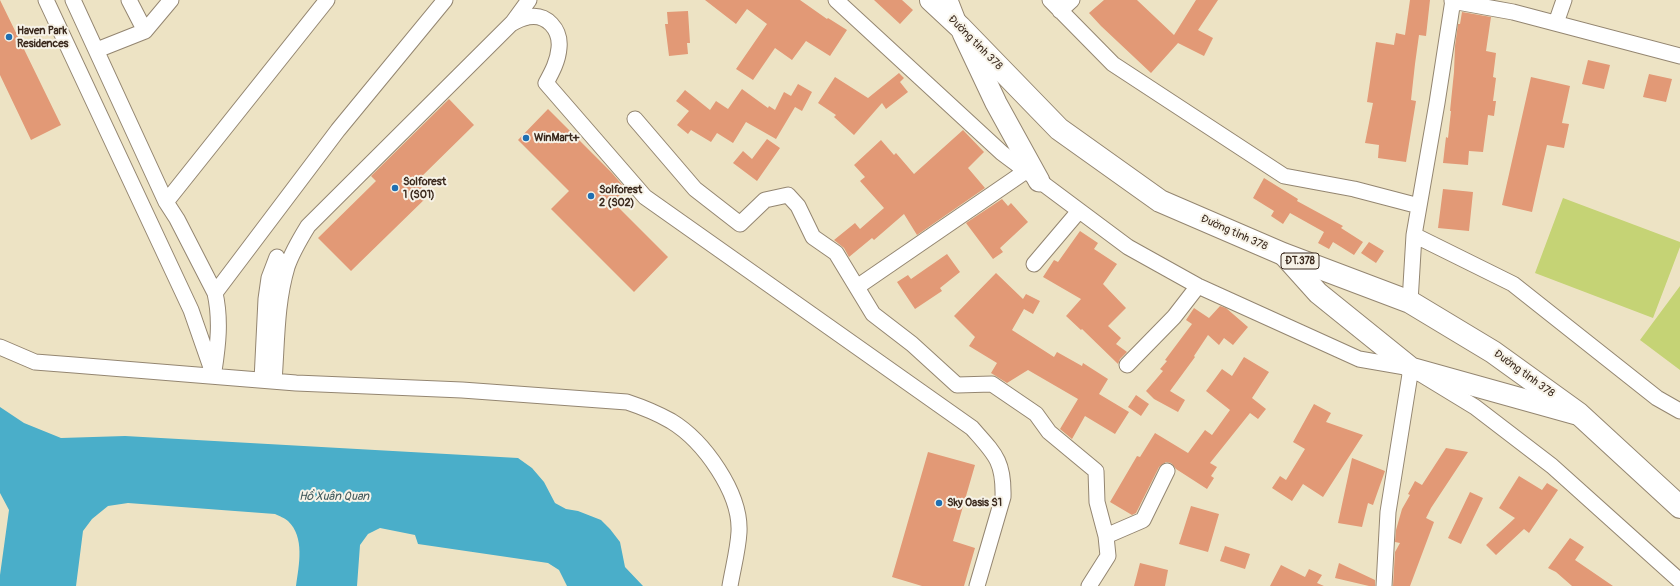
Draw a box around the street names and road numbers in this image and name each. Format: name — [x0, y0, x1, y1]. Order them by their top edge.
street label: Đường tỉnh 378 — [945, 13, 1005, 73]
street label: Đường tỉnh 378 — [1198, 212, 1270, 254]
road number: ĐT.378 — [1281, 253, 1319, 269]
street label: Đường tỉnh 378 — [1491, 348, 1557, 400]

